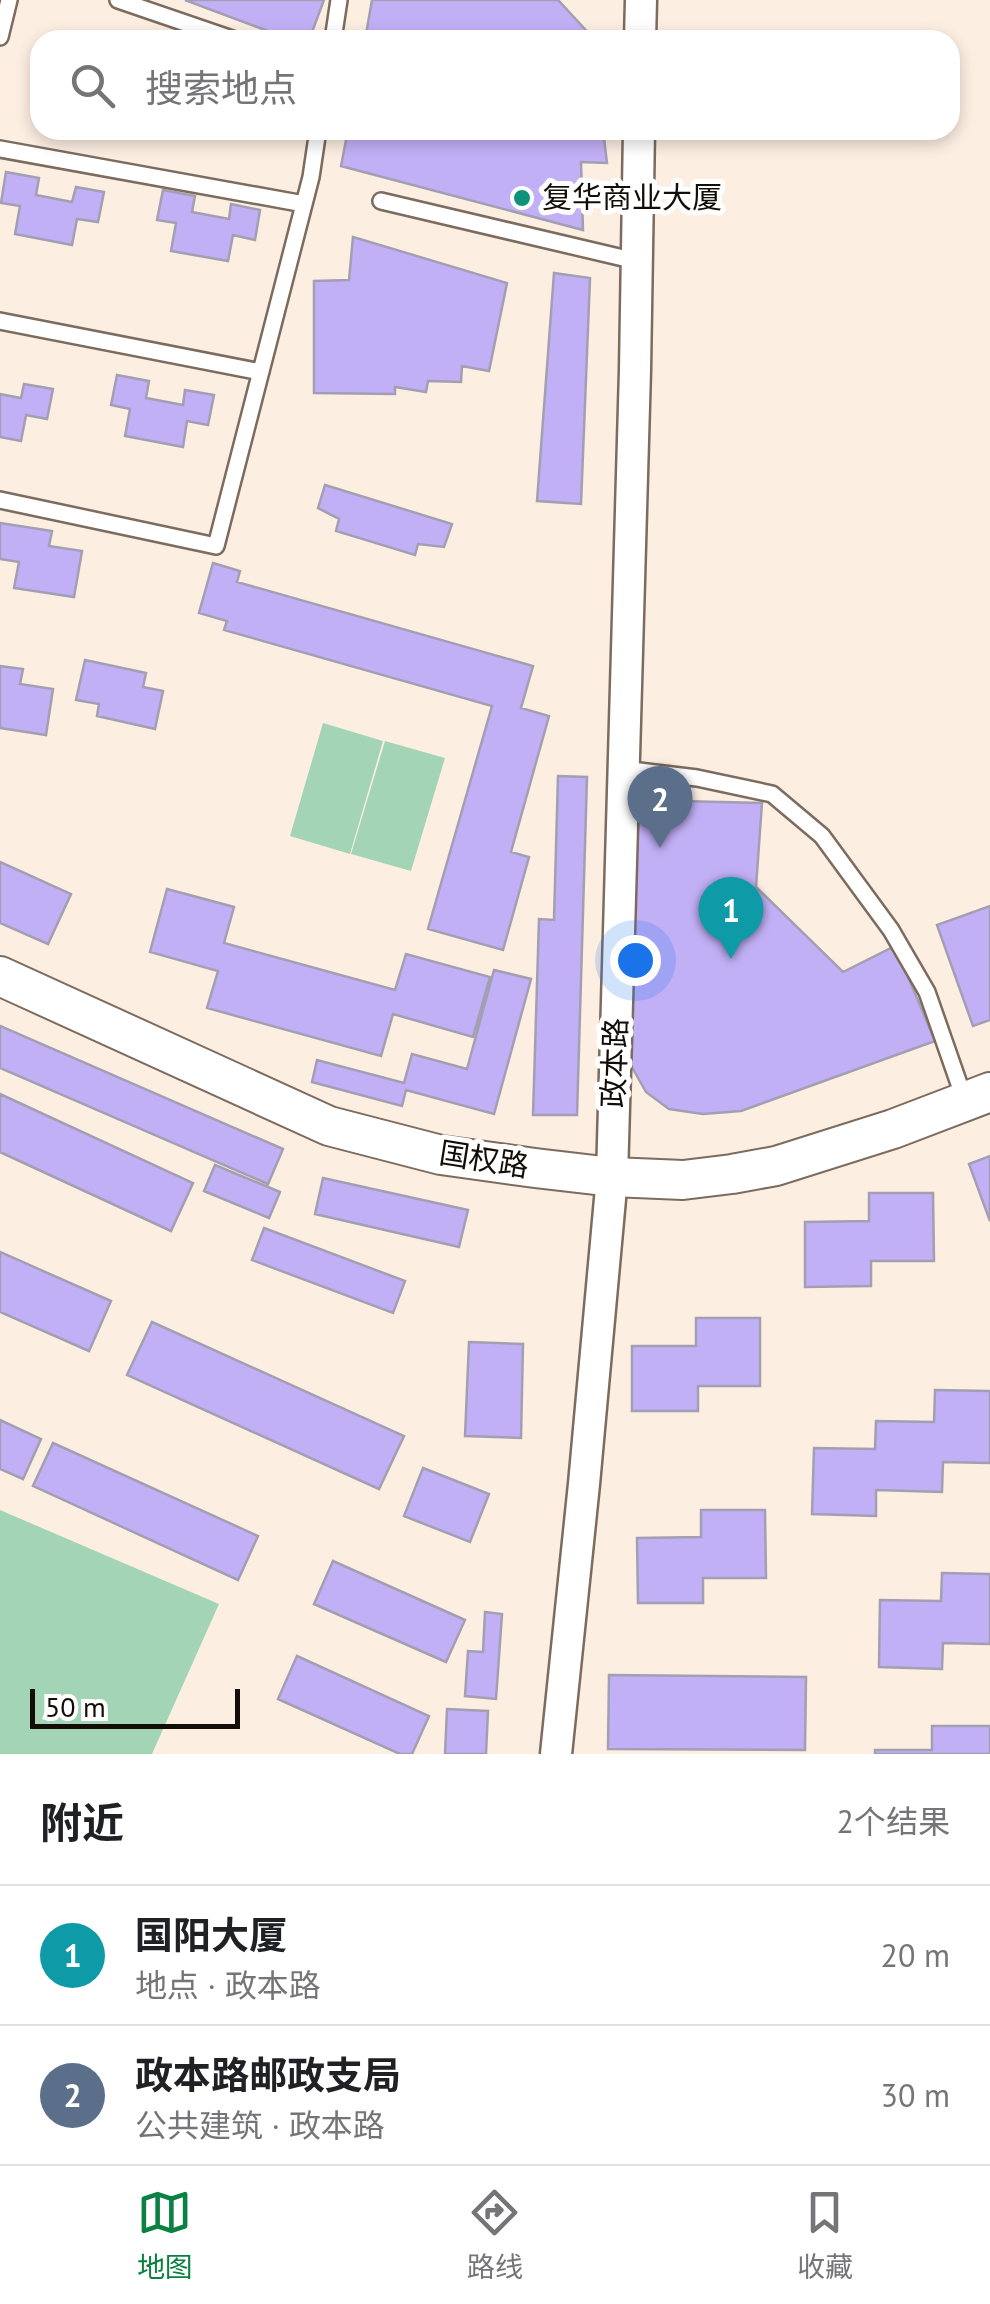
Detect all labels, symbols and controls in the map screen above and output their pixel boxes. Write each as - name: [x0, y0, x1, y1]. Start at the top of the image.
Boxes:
- search box: [30, 30, 960, 140]
- icon: search: [65, 58, 120, 113]
- text: 搜索地点: [145, 63, 297, 112]
- place label: 复华商业大厦: [542, 177, 722, 216]
- marker: 复华商业大厦: [511, 187, 533, 209]
- pin: 2: [628, 766, 692, 848]
- pin: 1: [698, 876, 764, 959]
- your location: [610, 935, 661, 986]
- street label: 政本路: [592, 1017, 635, 1109]
- street label: 国权路: [437, 1132, 532, 1185]
- scale bar: [30, 1684, 240, 1728]
- text: 50 m: [45, 1688, 106, 1725]
- text: 附近: [40, 1795, 124, 1850]
- text: 2个结果: [837, 1800, 950, 1842]
- text: 国阳大厦: [135, 1910, 287, 1959]
- text: 1: [63, 1934, 82, 1976]
- text: 20 m: [881, 1934, 950, 1976]
- text: 地点 · 政本路: [135, 1964, 321, 2006]
- text: 政本路邮政支局: [135, 2050, 401, 2099]
- text: 2: [63, 2074, 82, 2116]
- text: 30 m: [881, 2074, 950, 2116]
- text: 公共建筑 · 政本路: [135, 2104, 385, 2146]
- tab: 地图: [137, 2185, 193, 2285]
- tab: 路线: [467, 2185, 523, 2285]
- tab: 收藏: [797, 2185, 853, 2285]

